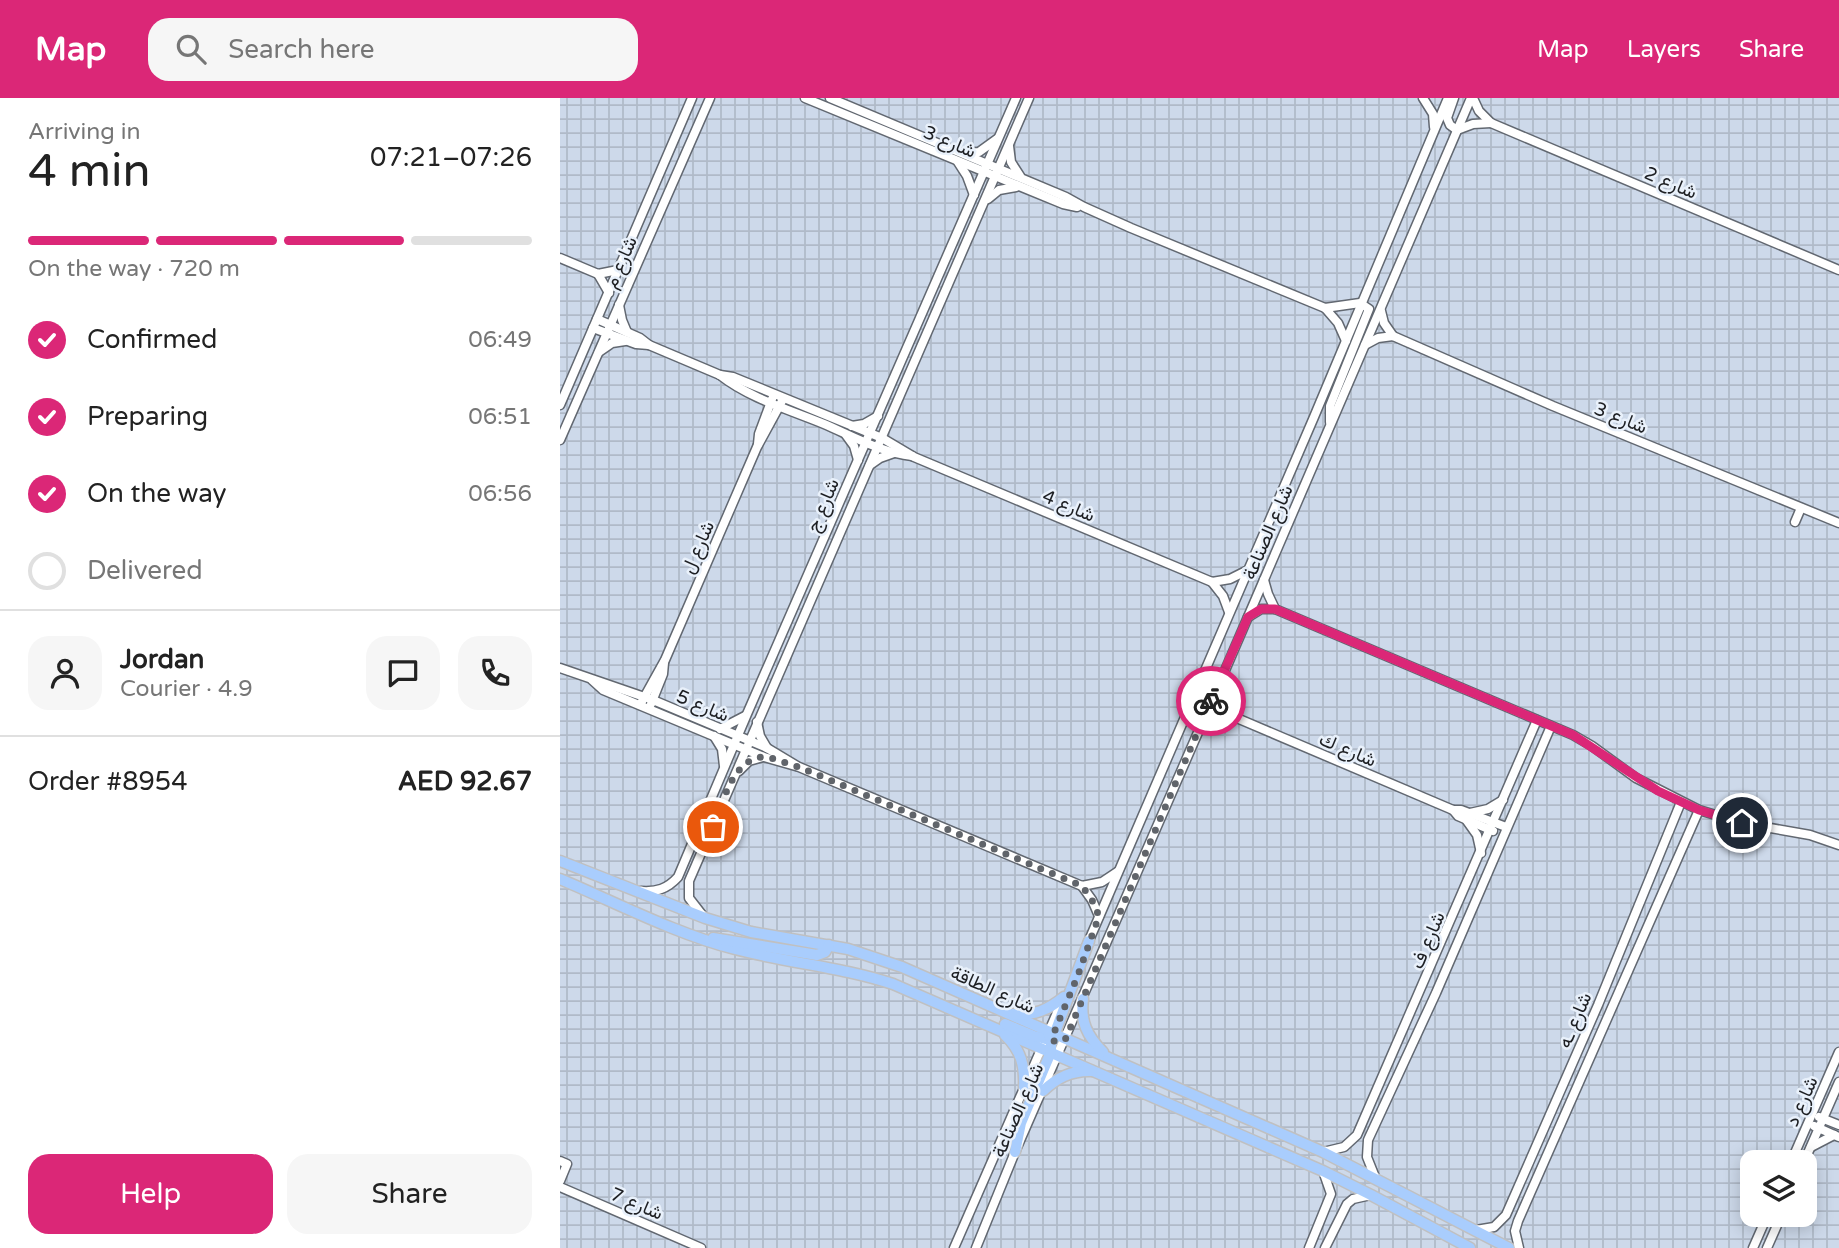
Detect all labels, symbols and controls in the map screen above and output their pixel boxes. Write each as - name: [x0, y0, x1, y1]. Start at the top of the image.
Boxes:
- search box: [148, 18, 638, 81]
- text: Map: [35, 30, 106, 69]
- icon: search: [172, 30, 210, 68]
- text: Search here: [228, 34, 374, 65]
- text: Map: [1537, 35, 1589, 64]
- text: Layers: [1627, 35, 1701, 64]
- text: Share: [1739, 35, 1804, 64]
- text: Arriving in: [28, 118, 141, 146]
- street label: شارع 3: [920, 121, 979, 164]
- text: 07:21–07:26: [370, 142, 532, 173]
- text: 4 min: [28, 144, 151, 199]
- street label: شارع 2: [1641, 162, 1700, 205]
- street label: شارع م: [600, 233, 643, 292]
- text: On the way · 720 m: [28, 255, 240, 283]
- icon: check: [28, 321, 66, 359]
- text: Confirmed: [87, 324, 217, 355]
- text: 06:49: [468, 326, 532, 354]
- street label: شارع 3: [1591, 397, 1650, 439]
- icon: check: [28, 398, 66, 436]
- text: Preparing: [87, 401, 208, 432]
- text: 06:51: [468, 403, 532, 431]
- icon: check: [28, 475, 66, 513]
- street label: شارع ج: [802, 475, 845, 536]
- text: On the way: [87, 478, 227, 509]
- text: 06:56: [468, 480, 532, 508]
- street label: شارع الصناعة: [1238, 482, 1299, 583]
- street label: شارع 4: [1039, 485, 1098, 528]
- street label: شارع ل: [677, 518, 720, 578]
- text: Delivered: [87, 555, 203, 586]
- button: person: [28, 636, 102, 710]
- button: chat: [366, 636, 440, 710]
- button: phone: [458, 636, 532, 710]
- text: Jordan: [120, 644, 204, 675]
- courier: [1176, 666, 1246, 736]
- text: Courier · 4.9: [120, 675, 253, 703]
- icon: bike: [1192, 682, 1230, 720]
- street label: شارع 5: [673, 685, 732, 728]
- street label: شارع ك: [1315, 728, 1379, 773]
- text: Order #8954: [28, 766, 188, 797]
- text: AED 92.67: [398, 766, 532, 797]
- pin: [1712, 793, 1772, 853]
- pin: [683, 797, 743, 857]
- icon: home: [1723, 804, 1761, 842]
- icon: bag: [694, 808, 732, 846]
- street label: شارع ف: [1406, 909, 1451, 973]
- street label: شارع الطاقة: [947, 962, 1038, 1019]
- street label: شارع ـه: [1553, 989, 1597, 1052]
- street label: شارع الصناعة: [987, 1060, 1049, 1161]
- street label: شارع د: [1781, 1073, 1824, 1130]
- map controls: [1740, 1150, 1817, 1227]
- button: layers: [1740, 1150, 1817, 1227]
- button: Help: [28, 1154, 273, 1234]
- button: Share: [287, 1154, 532, 1234]
- street label: شارع 7: [607, 1183, 666, 1226]

